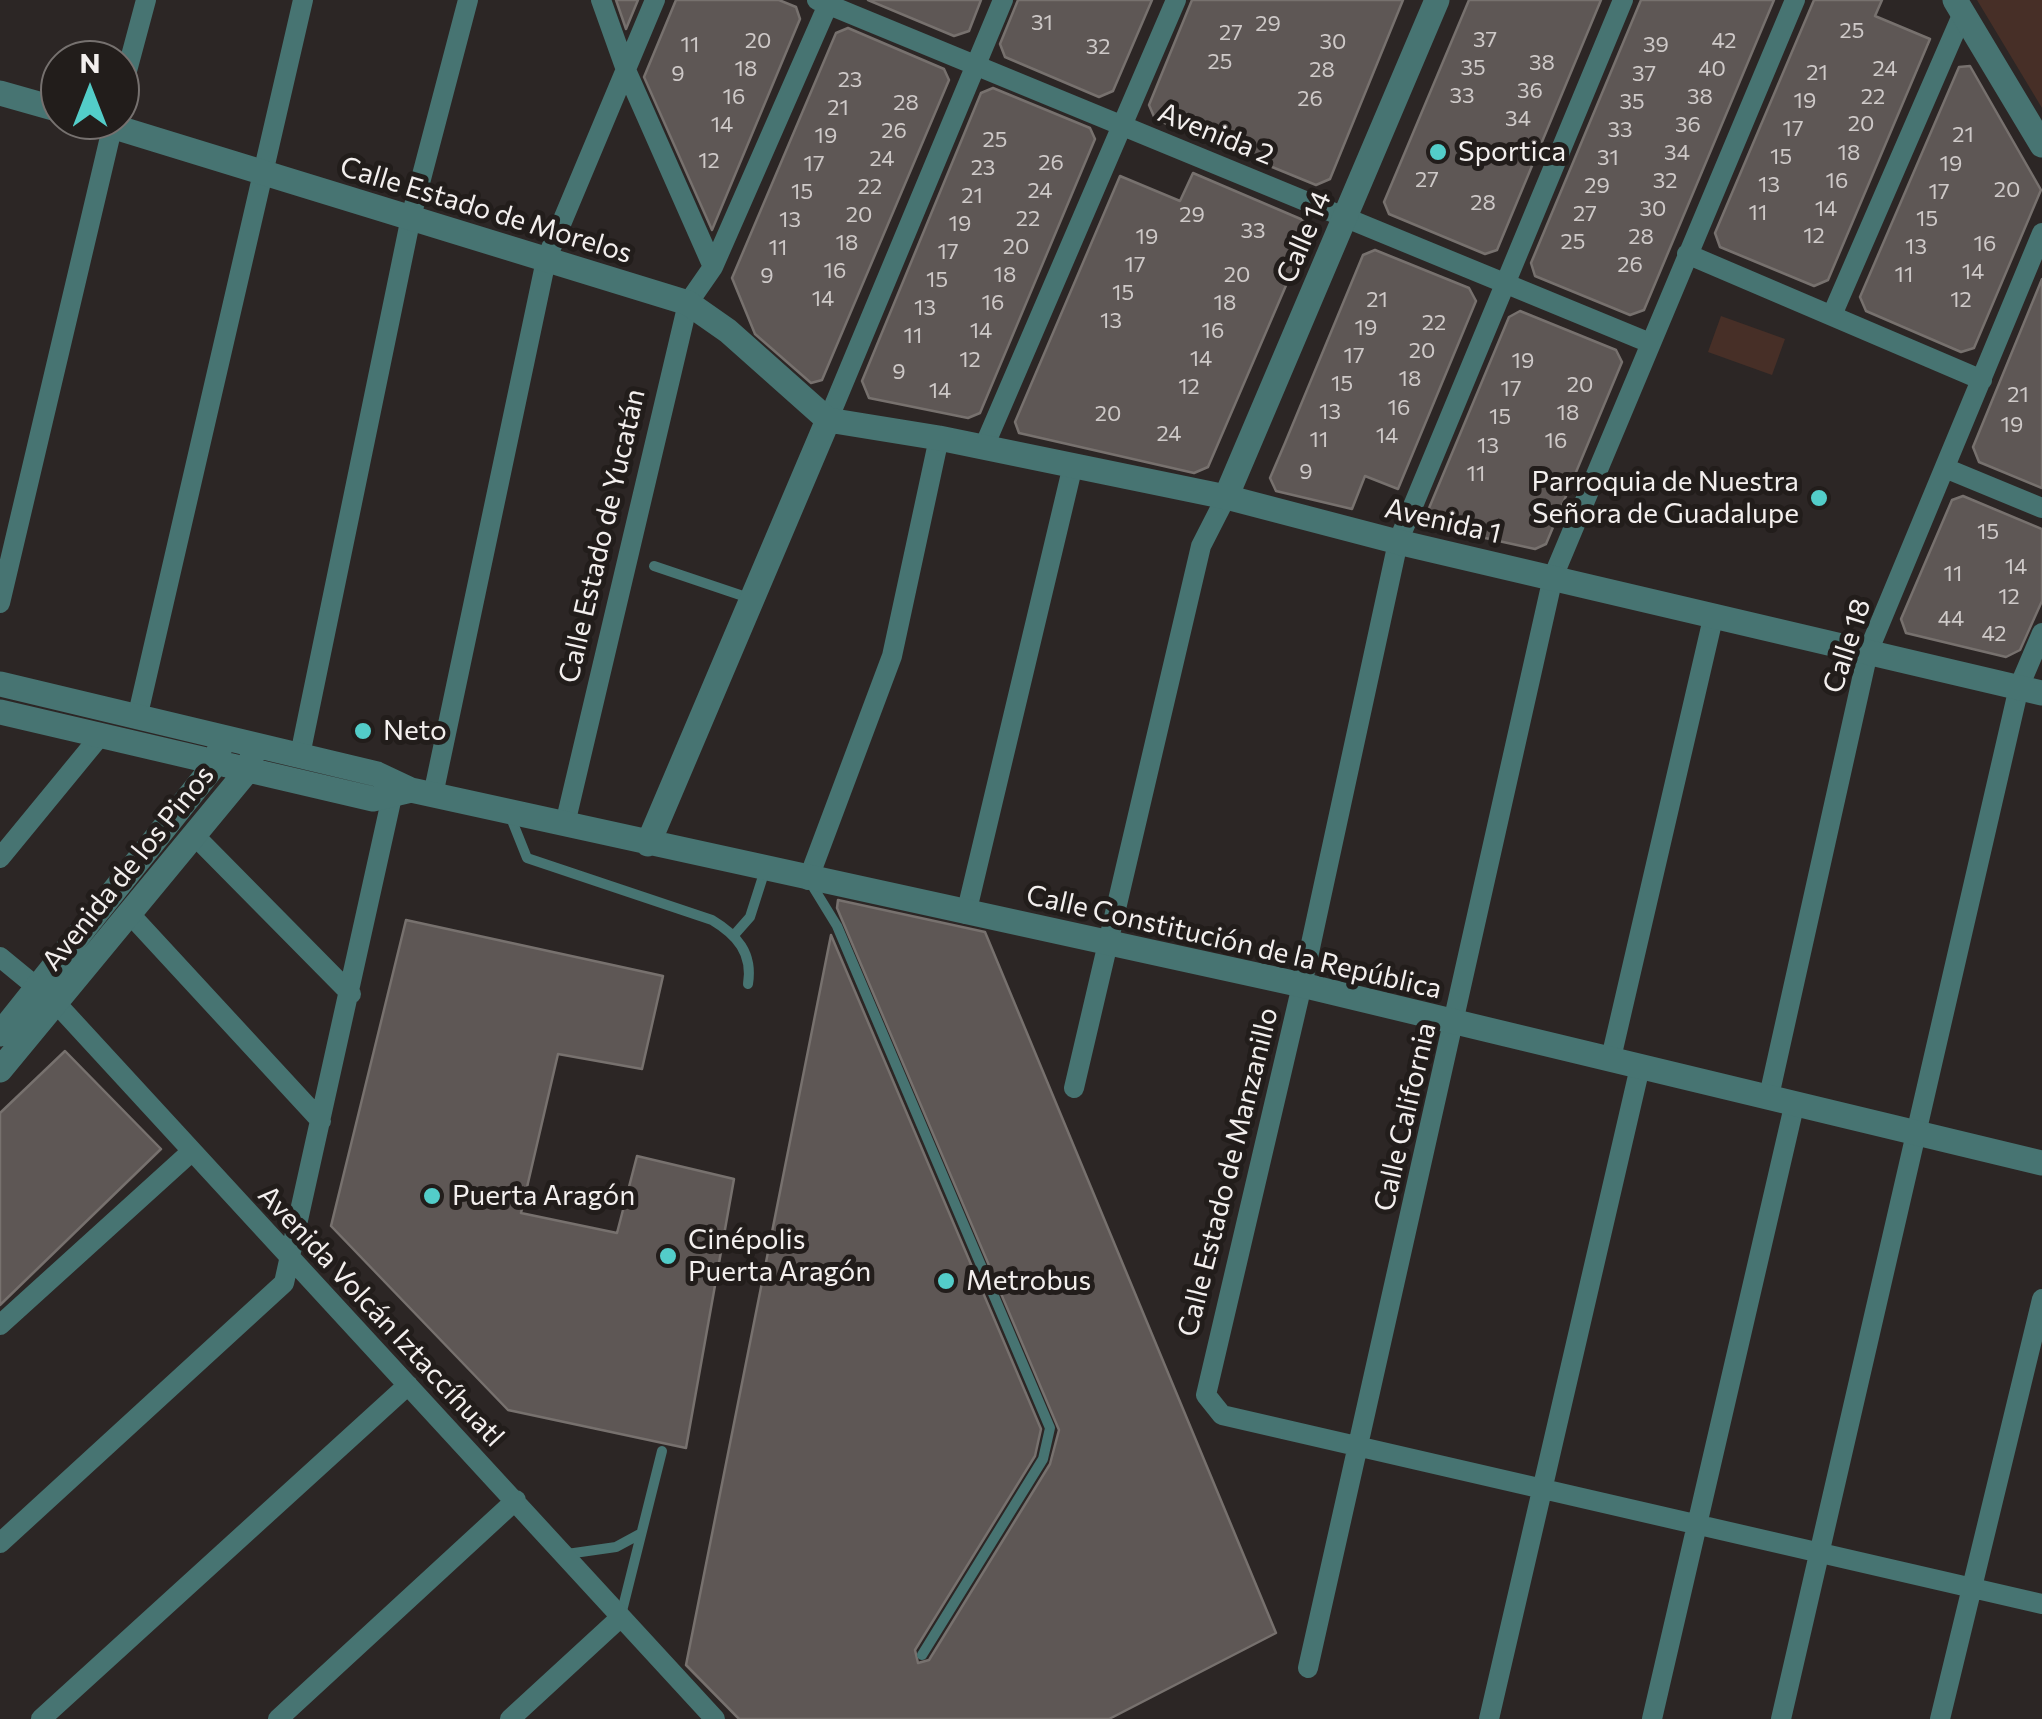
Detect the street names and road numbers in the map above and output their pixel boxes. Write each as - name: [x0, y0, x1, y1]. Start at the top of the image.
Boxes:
- street label: Avenida 2: [1153, 96, 1279, 172]
- street label: Calle Estado de Morelos: [336, 150, 636, 270]
- street label: Calle 14: [1270, 186, 1338, 288]
- street label: Calle Estado de Yucatán: [552, 386, 652, 686]
- street label: Avenida 1: [1382, 491, 1504, 551]
- street label: Calle 18: [1816, 595, 1878, 697]
- street label: Avenida de los Pinos: [35, 759, 221, 977]
- street label: Calle Constitución de la República: [1023, 878, 1445, 1006]
- street label: Calle Estado de Manzanillo: [1171, 1004, 1285, 1340]
- street label: Calle California: [1367, 1019, 1443, 1215]
- street label: Avenida Volcán Iztaccíhuatl: [251, 1178, 511, 1454]

